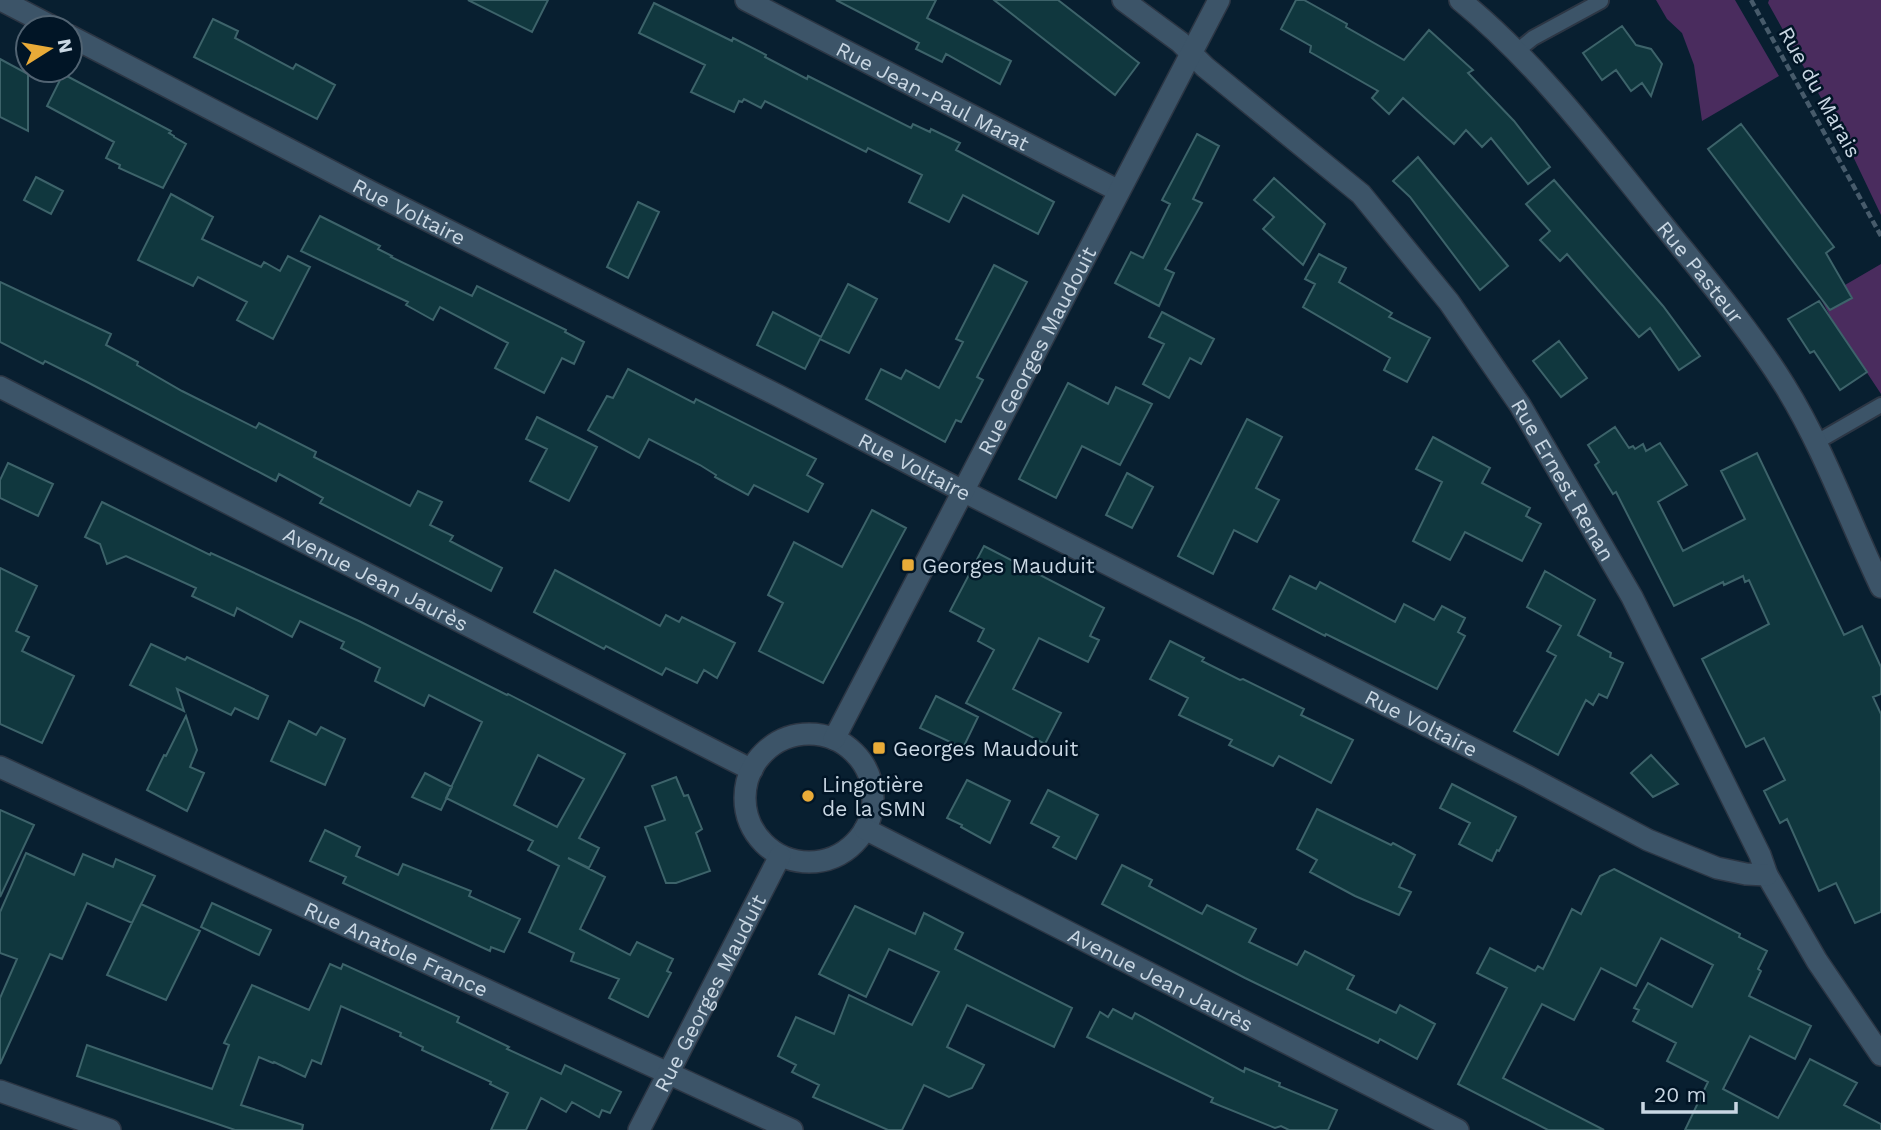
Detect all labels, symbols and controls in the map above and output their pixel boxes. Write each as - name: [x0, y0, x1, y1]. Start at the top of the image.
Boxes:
- north arrow: [14, 14, 84, 84]
- street label: Rue du Marais: [1774, 22, 1866, 162]
- street label: Rue Jean-Paul Marat: [832, 36, 1034, 156]
- text: N: [53, 37, 78, 55]
- street label: Rue Voltaire: [349, 172, 470, 250]
- street label: Rue Pasteur: [1652, 216, 1750, 328]
- street label: Rue Georges Maudouit: [972, 242, 1101, 459]
- street label: Rue Ernest Renan: [1506, 394, 1621, 565]
- street label: Rue Voltaire: [854, 427, 975, 506]
- street label: Avenue Jean Jaurès: [279, 521, 473, 636]
- place label: Georges Mauduit: [922, 553, 1095, 578]
- marker: Georges Mauduit: [900, 557, 916, 573]
- street label: Rue Voltaire: [1361, 684, 1482, 762]
- place label: Georges Maudouit: [893, 736, 1078, 761]
- marker: Georges Maudouit: [871, 740, 887, 756]
- place label: Lingotière de la SMN: [822, 772, 926, 821]
- marker: Lingotière de la SMN: [800, 788, 816, 804]
- street label: Rue Georges Mauduit: [648, 890, 771, 1096]
- street label: Rue Anatole France: [300, 896, 492, 1002]
- street label: Avenue Jean Jaurès: [1064, 922, 1258, 1037]
- scale bar: [1643, 1070, 1736, 1114]
- text: 20 m: [1654, 1082, 1706, 1107]

